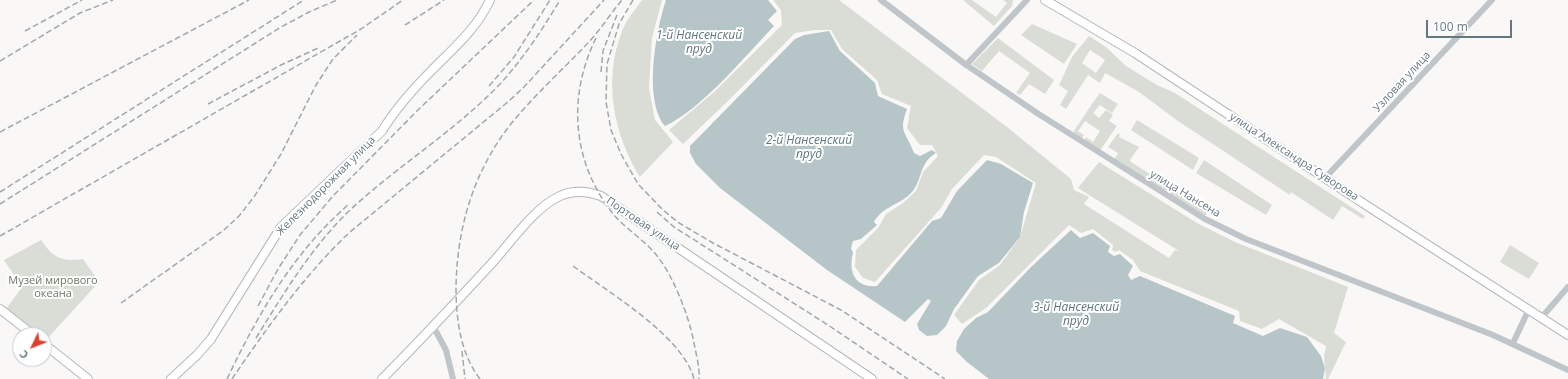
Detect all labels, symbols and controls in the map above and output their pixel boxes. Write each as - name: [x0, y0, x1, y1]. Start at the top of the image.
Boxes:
- scale bar: [1428, 12, 1514, 38]
- text: 100 m: [1433, 18, 1468, 35]
- water label: 1-й Нансенский пруд: [656, 29, 742, 57]
- street label: Узловая улица: [1371, 49, 1433, 115]
- street label: улица Александра Суворова: [1227, 110, 1361, 204]
- street label: Железнодорожная улица: [274, 134, 378, 238]
- water label: 2-й Нансенский пруд: [766, 134, 852, 162]
- street label: улица Нансена: [1147, 168, 1223, 220]
- street label: Портовая улица: [604, 194, 682, 254]
- park label: Музей мирового океана: [8, 274, 98, 300]
- water label: 3-й Нансенский пруд: [1033, 301, 1119, 329]
- north arrow: [12, 327, 52, 367]
- text: С: [16, 347, 31, 363]

